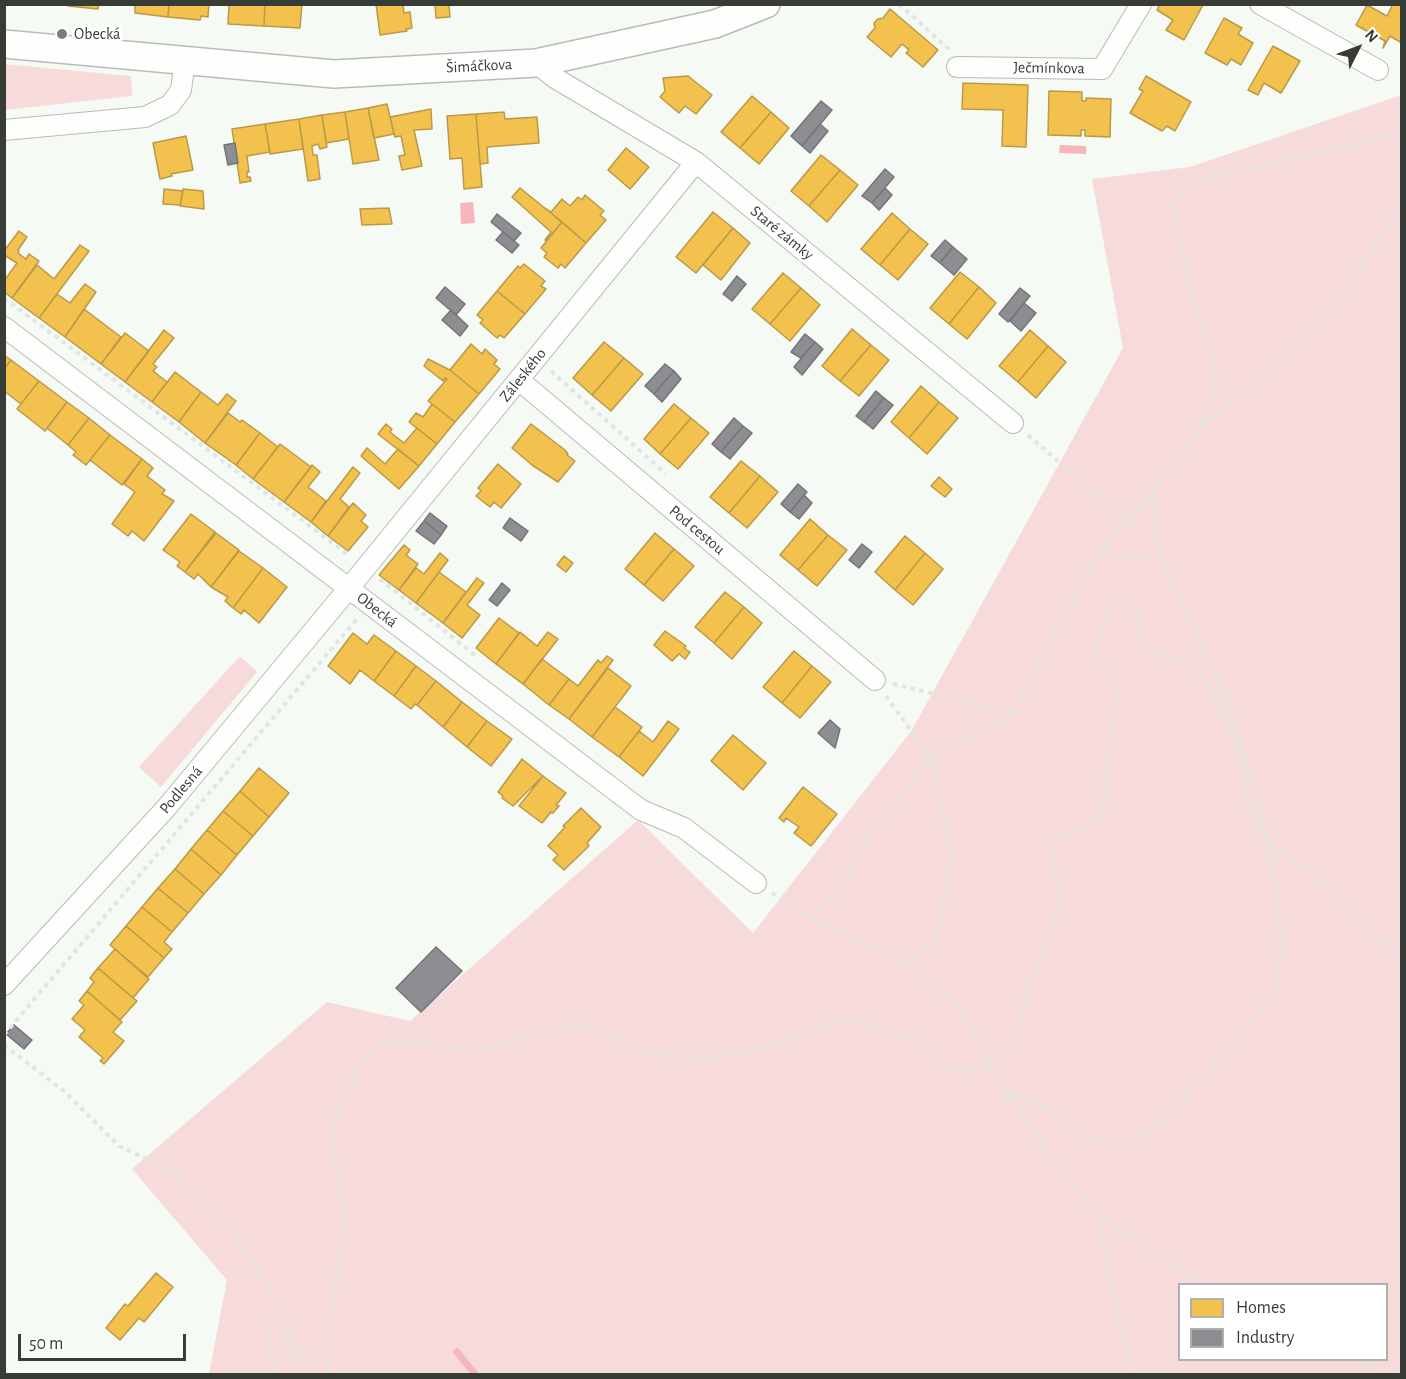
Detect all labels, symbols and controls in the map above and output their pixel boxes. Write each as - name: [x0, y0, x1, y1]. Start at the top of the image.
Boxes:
- north arrow: [1328, 18, 1388, 78]
- place label: Obecká: [74, 24, 120, 44]
- text: N: [1362, 26, 1381, 45]
- marker: Obecká: [55, 27, 69, 41]
- street label: Šimáčkova: [445, 55, 513, 77]
- street label: Ječmínkova: [1013, 58, 1085, 78]
- street label: Staré zámky: [747, 202, 817, 264]
- street label: Záleského: [496, 344, 550, 406]
- street label: Pod cestou: [665, 501, 729, 559]
- street label: Obecká: [353, 588, 401, 632]
- street label: Podlesná: [155, 762, 207, 818]
- legend: [1178, 1283, 1388, 1361]
- text: Homes: [1236, 1299, 1286, 1317]
- scale bar: [21, 1322, 189, 1360]
- text: Industry: [1236, 1329, 1295, 1347]
- text: 50 m: [29, 1335, 63, 1353]

